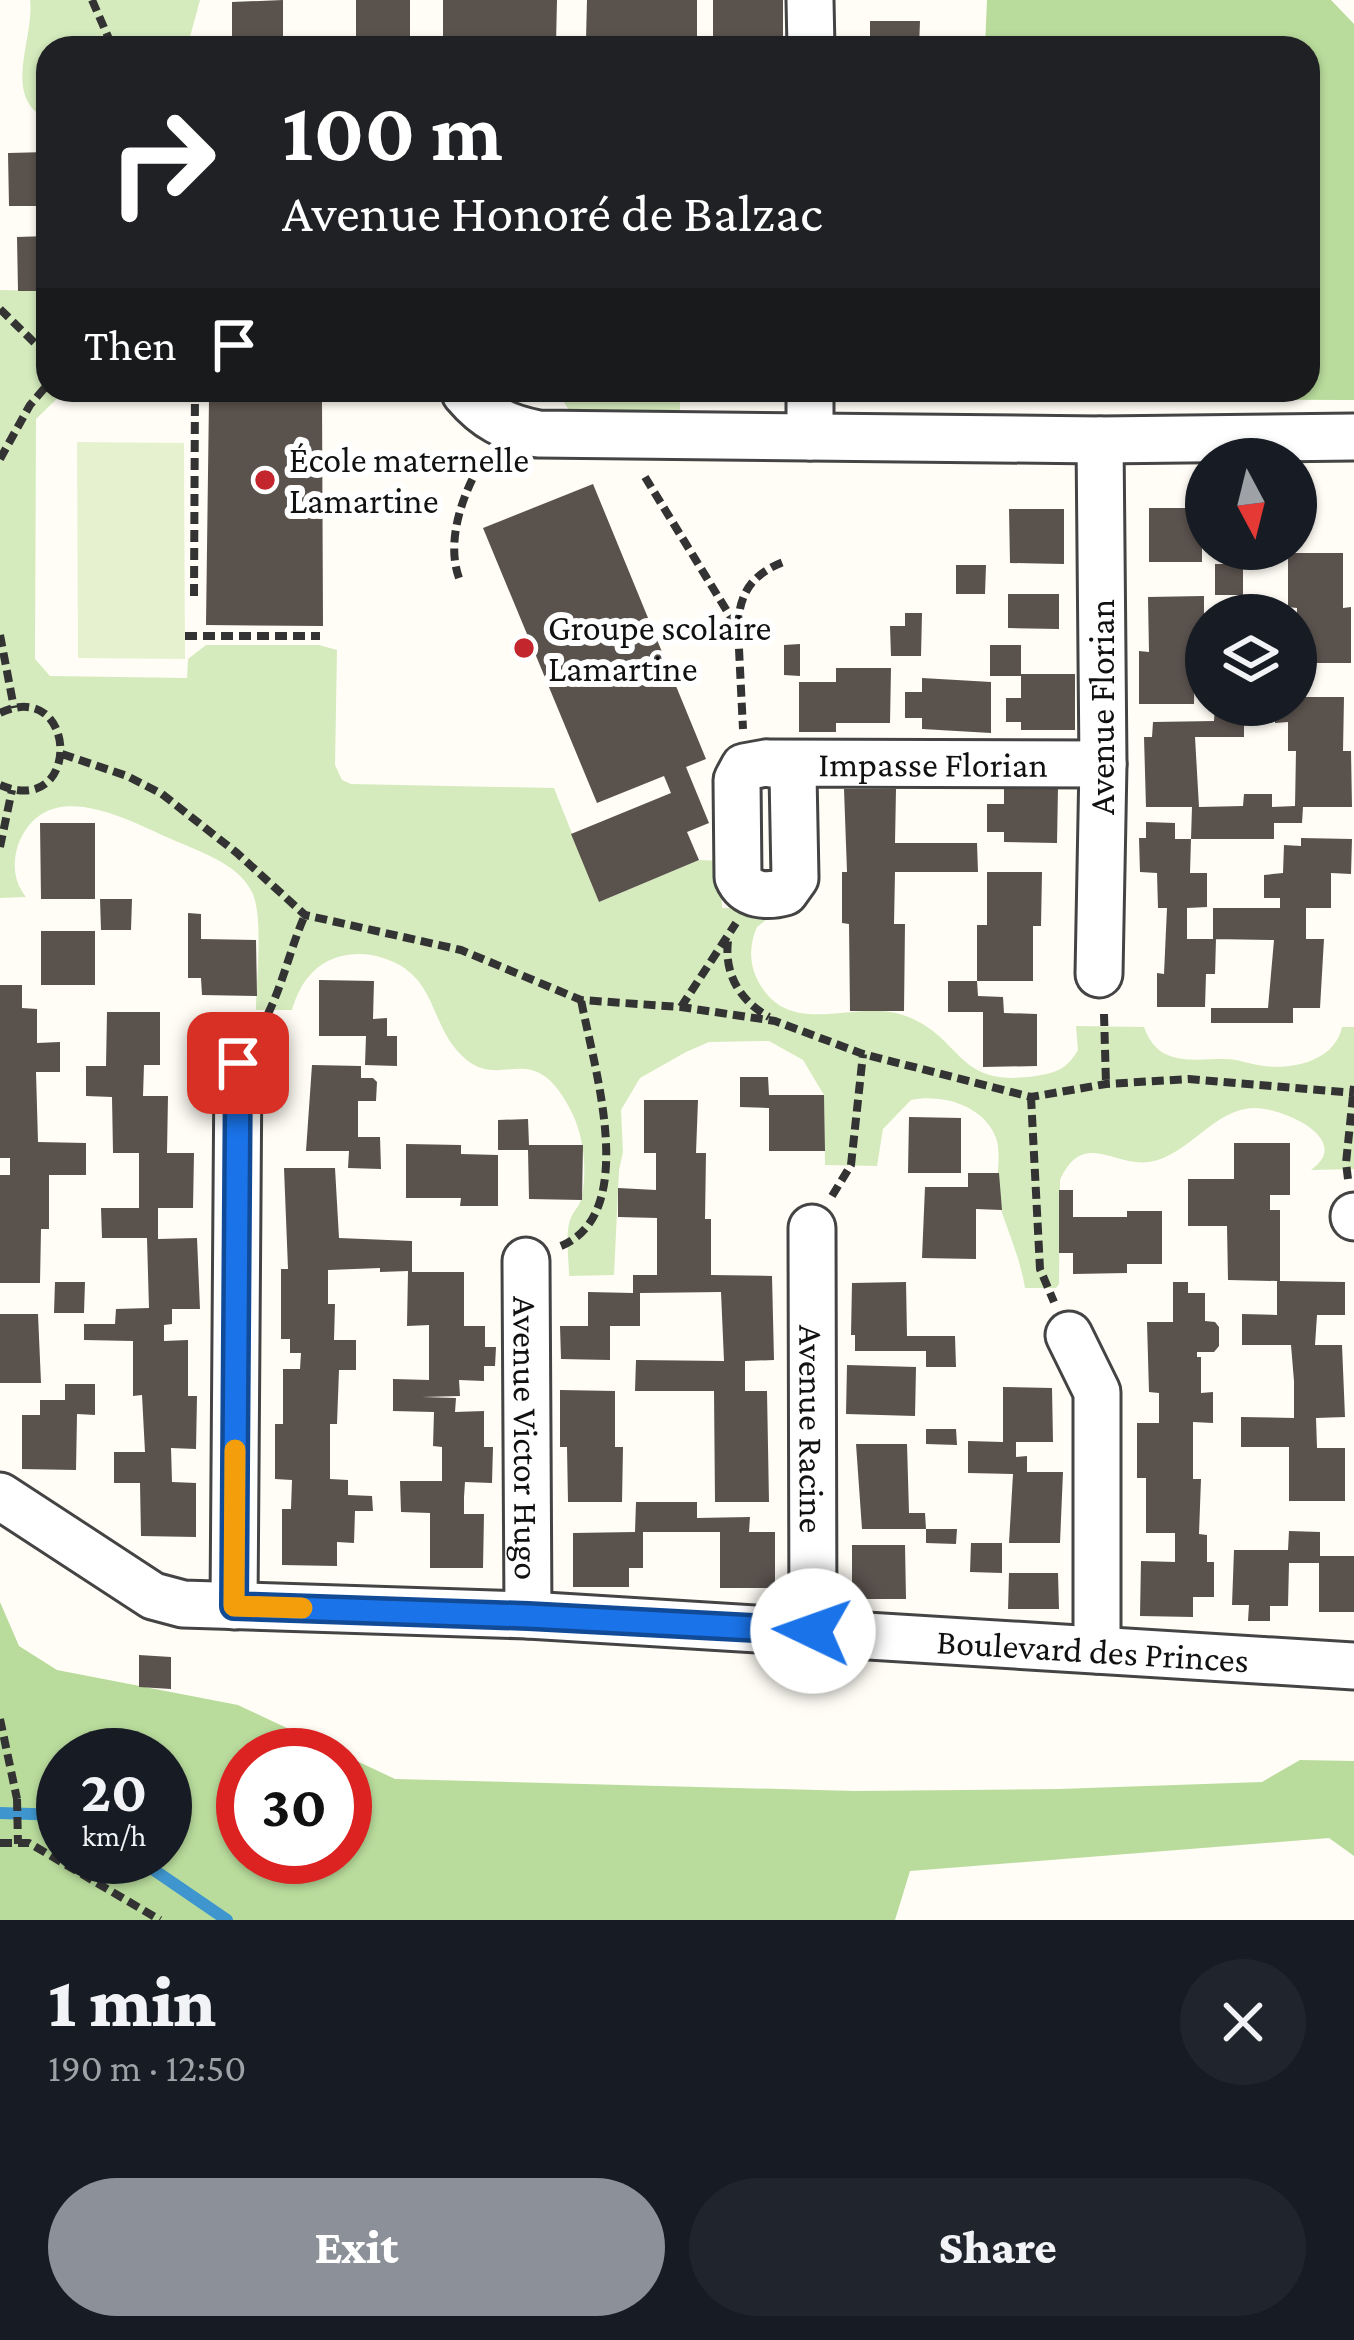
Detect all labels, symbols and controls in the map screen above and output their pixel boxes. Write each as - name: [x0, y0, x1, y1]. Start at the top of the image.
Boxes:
- icon: right: [84, 84, 240, 240]
- text: 100 m: [282, 85, 503, 178]
- text: Avenue Honoré de Balzac: [282, 183, 822, 243]
- icon: arrive: [201, 312, 267, 378]
- text: Then: [84, 320, 177, 370]
- north arrow: [1185, 438, 1317, 570]
- map controls: [1185, 438, 1317, 726]
- place label: École maternelle Lamartine: [289, 440, 529, 521]
- marker: École maternelle Lamartine: [252, 467, 278, 493]
- button: layers: [1185, 594, 1317, 726]
- street label: Avenue Florian: [1082, 599, 1122, 815]
- place label: Groupe scolaire Lamartine: [548, 608, 771, 689]
- marker: Groupe scolaire Lamartine: [511, 635, 537, 661]
- street label: Impasse Florian: [818, 744, 1048, 785]
- pin: [187, 1012, 289, 1114]
- icon: arrive: [205, 1030, 271, 1096]
- street label: Avenue Victor Hugo: [505, 1296, 547, 1580]
- street label: Avenue Racine: [791, 1325, 832, 1533]
- position arrow: [750, 1568, 876, 1694]
- street label: Boulevard des Princes: [936, 1621, 1250, 1680]
- speed limit sign: 30: [216, 1728, 372, 1884]
- text: 20: [80, 1757, 148, 1824]
- text: km/h: [82, 1819, 146, 1852]
- button: close: [1180, 1959, 1306, 2085]
- text: 1 min: [48, 1961, 216, 2041]
- text: 190 m · 12:50: [48, 2046, 246, 2089]
- button: Exit: [48, 2178, 665, 2316]
- button: Share: [689, 2178, 1306, 2316]

